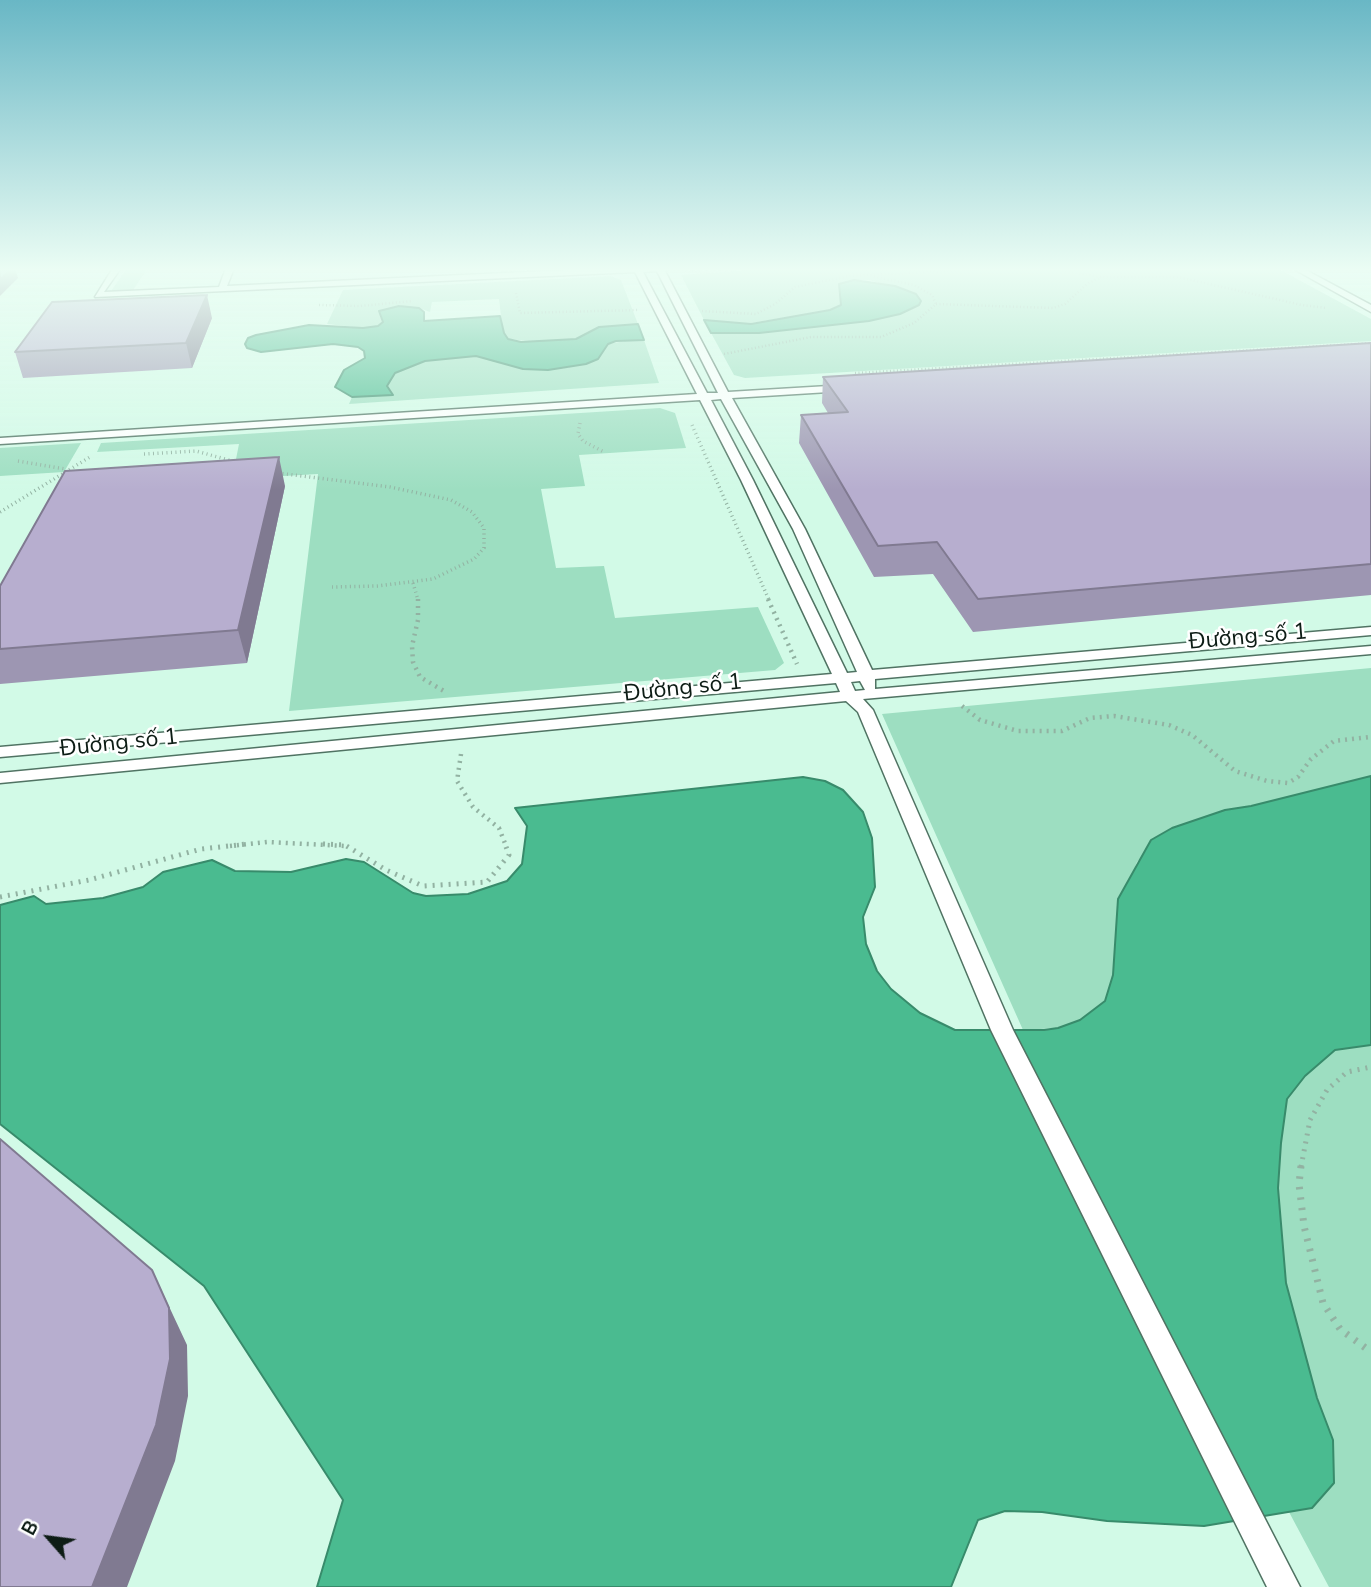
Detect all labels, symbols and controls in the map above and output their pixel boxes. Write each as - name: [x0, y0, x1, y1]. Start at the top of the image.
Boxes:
- street label: Đường số 1: [1188, 619, 1308, 657]
- street label: Đường số 1: [622, 669, 744, 709]
- street label: Đường số 1: [58, 724, 180, 764]
- north arrow: [14, 1503, 84, 1573]
- text: B: [16, 1516, 45, 1540]

